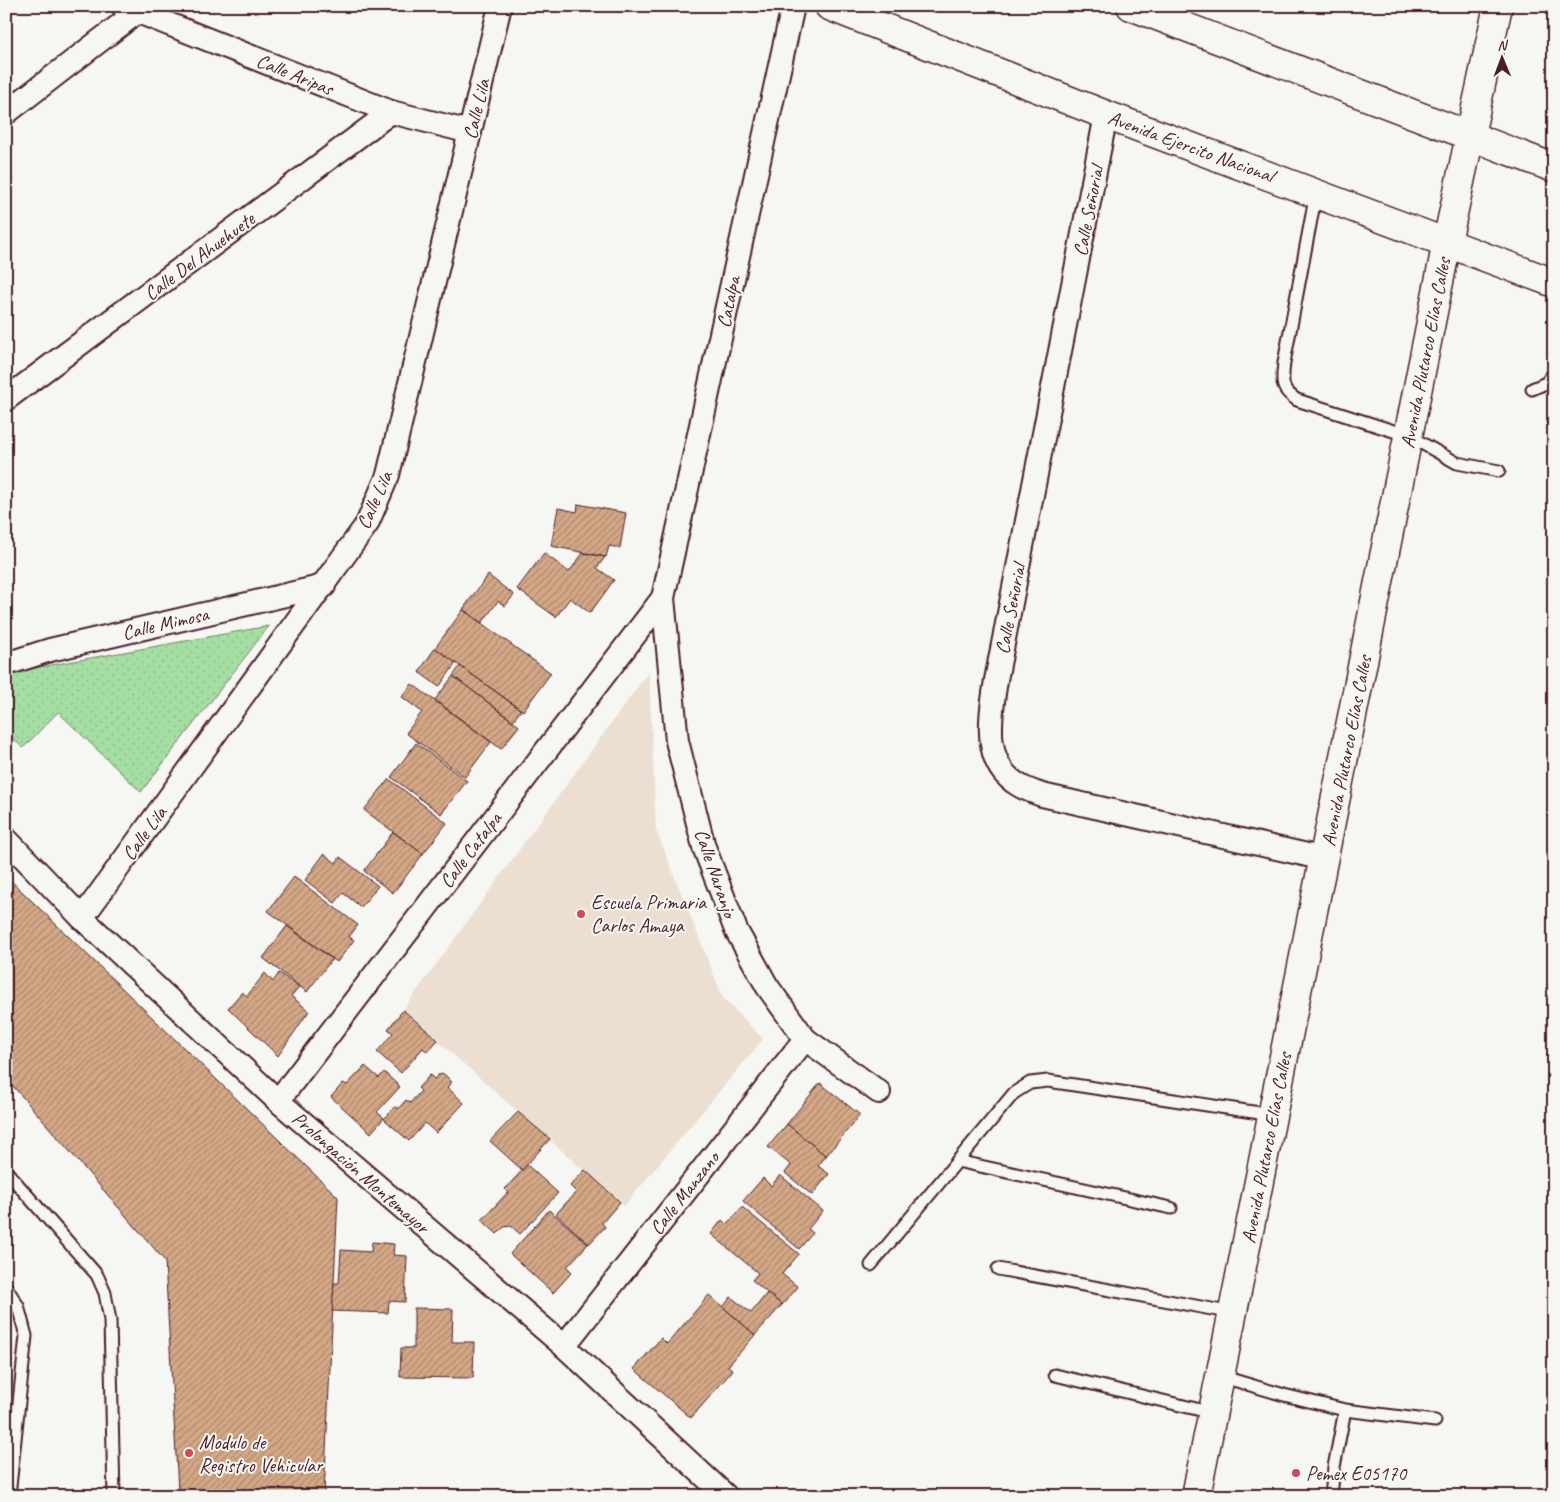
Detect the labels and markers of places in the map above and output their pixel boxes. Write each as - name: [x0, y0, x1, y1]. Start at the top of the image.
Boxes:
- place label: Escuela Primaria Carlos Amaya: [591, 890, 707, 938]
- marker: Escuela Primaria Carlos Amaya: [575, 908, 587, 920]
- place label: Modulo de Registro Vehicular: [199, 1430, 324, 1478]
- marker: Modulo de Registro Vehicular: [183, 1447, 195, 1459]
- place label: Pemex E05170: [1306, 1461, 1408, 1486]
- marker: Pemex E05170: [1290, 1467, 1302, 1479]

